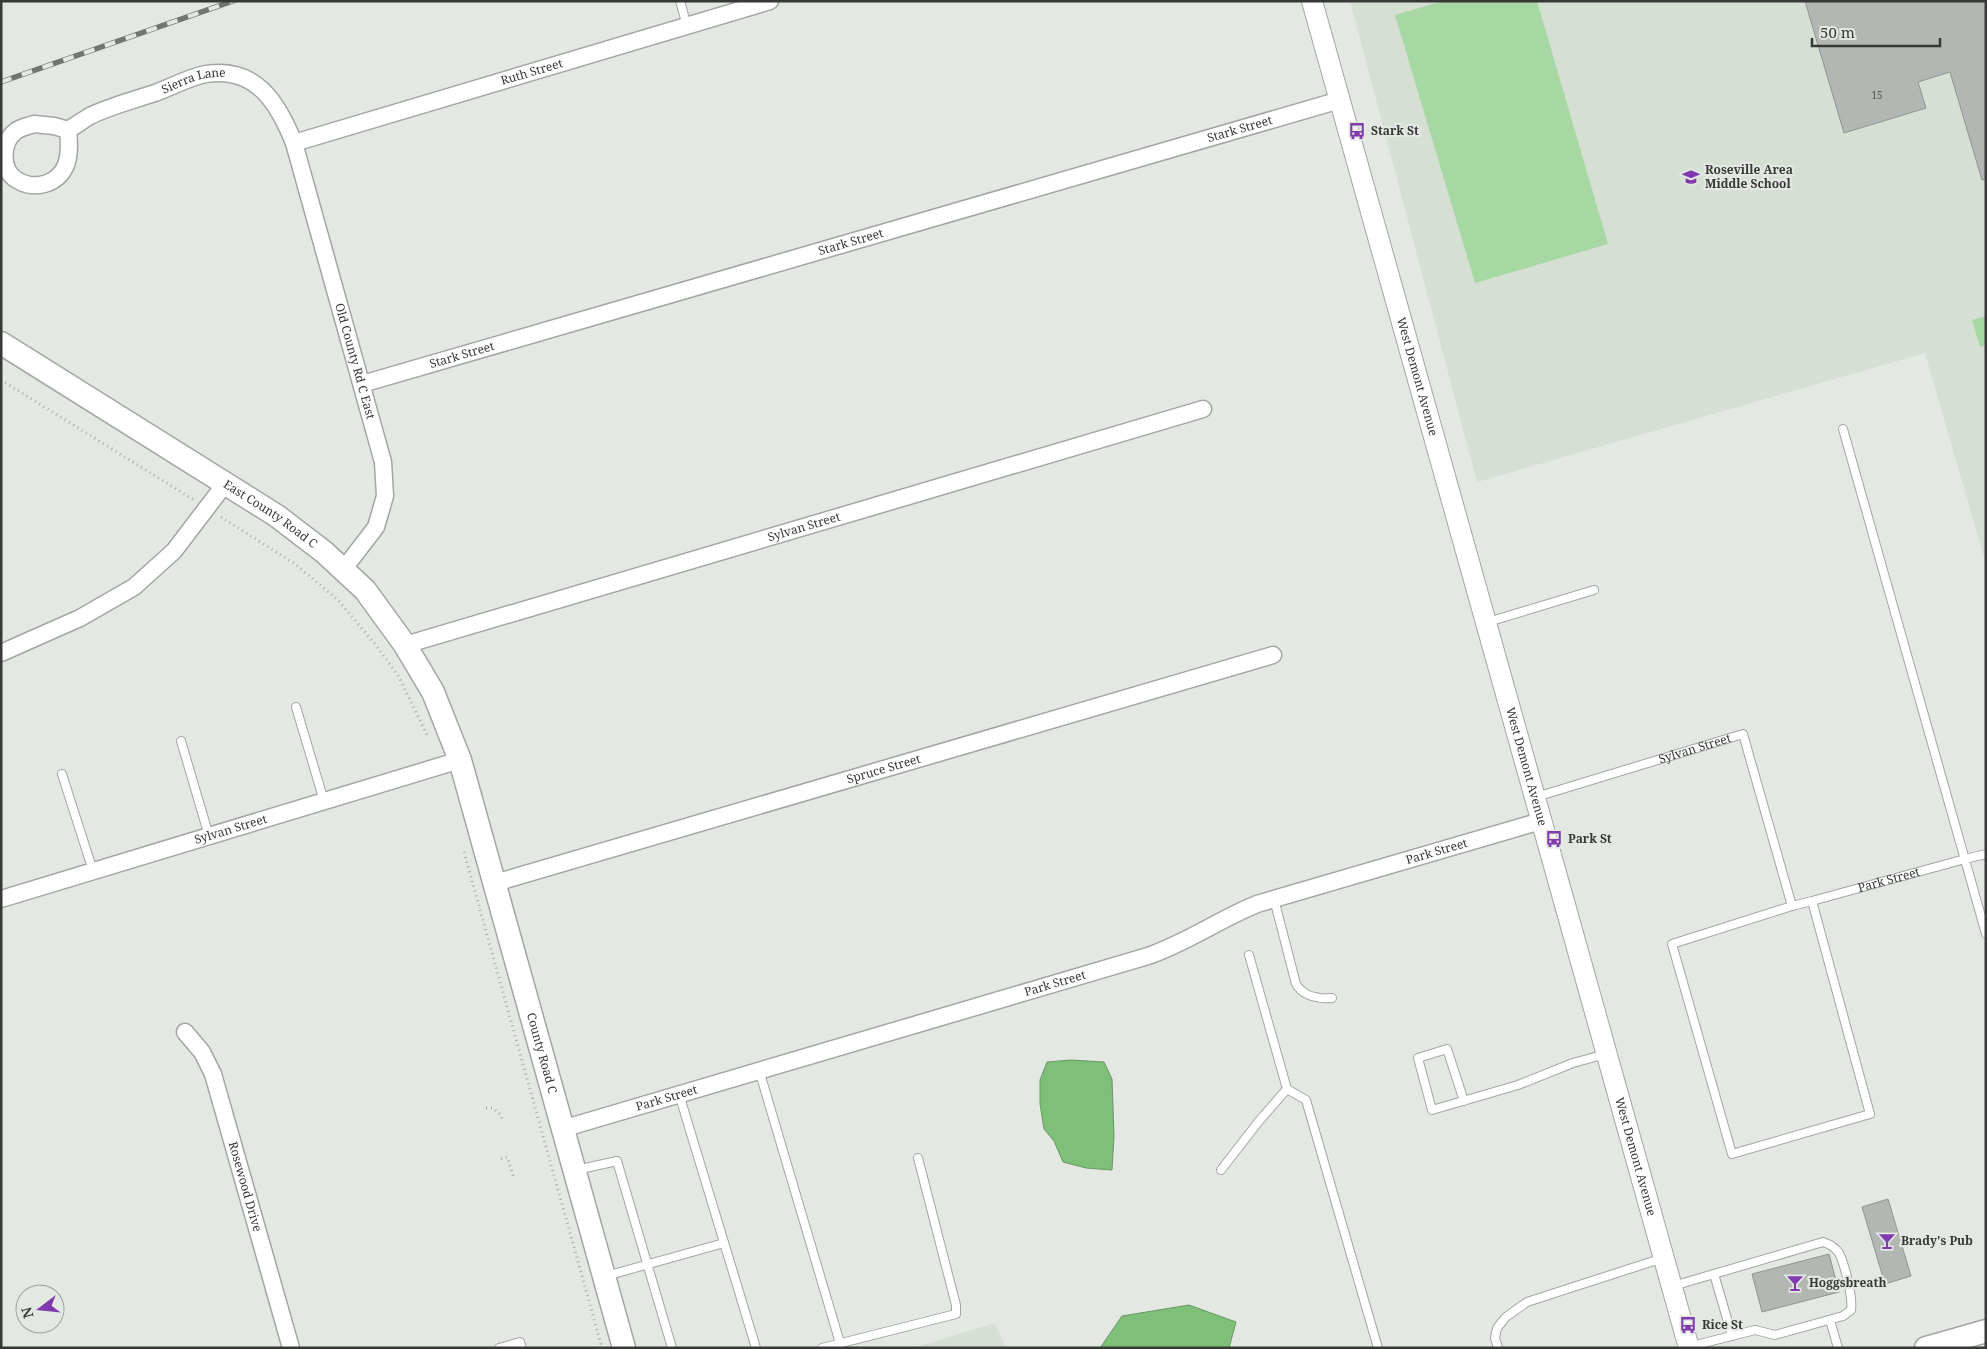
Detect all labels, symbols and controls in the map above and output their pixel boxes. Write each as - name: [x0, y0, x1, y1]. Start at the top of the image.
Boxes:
- scale bar: [1812, 15, 1940, 47]
- text: 50 m: [1820, 22, 1855, 42]
- street label: Ruth Street: [498, 54, 565, 89]
- street label: Sierra Lane: [159, 64, 226, 98]
- house number: 15: [1871, 88, 1883, 102]
- street label: Stark Street: [1205, 111, 1274, 146]
- bus stop icon: Stark St: [1347, 121, 1367, 141]
- place label: Stark St: [1371, 122, 1419, 139]
- place label: Roseville Area Middle School: [1705, 161, 1793, 192]
- school or university icon: Roseville Area Middle School: [1681, 167, 1701, 187]
- street label: Stark Street: [816, 224, 885, 259]
- street label: Old County Rd C East: [331, 301, 380, 421]
- street label: West Demont Avenue: [1393, 315, 1442, 438]
- street label: Stark Street: [427, 337, 496, 372]
- street label: East County Road C: [220, 476, 321, 552]
- street label: Sylvan Street: [765, 508, 842, 545]
- street label: West Demont Avenue: [1502, 705, 1551, 828]
- street label: Sylvan Street: [1656, 729, 1733, 767]
- street label: Spruce Street: [845, 750, 922, 787]
- street label: Sylvan Street: [192, 810, 269, 848]
- bus stop icon: Park St: [1544, 829, 1564, 849]
- place label: Park St: [1568, 830, 1612, 847]
- street label: Park Street: [1404, 834, 1469, 868]
- street label: Park Street: [1856, 863, 1921, 896]
- street label: Park Street: [1022, 966, 1088, 1000]
- street label: County Road C: [523, 1011, 562, 1095]
- street label: Park Street: [634, 1081, 699, 1115]
- street label: West Demont Avenue: [1611, 1095, 1661, 1218]
- street label: Rosewood Drive: [225, 1139, 266, 1234]
- bar icon: Brady's Pub: [1877, 1231, 1897, 1251]
- place label: Brady's Pub: [1901, 1232, 1973, 1249]
- bar icon: Hoggsbreath: [1785, 1273, 1805, 1293]
- place label: Hoggsbreath: [1809, 1274, 1886, 1291]
- north arrow: [15, 1284, 65, 1334]
- text: N: [16, 1305, 38, 1321]
- bus stop icon: Rice St: [1678, 1315, 1698, 1335]
- place label: Rice St: [1702, 1316, 1743, 1333]

